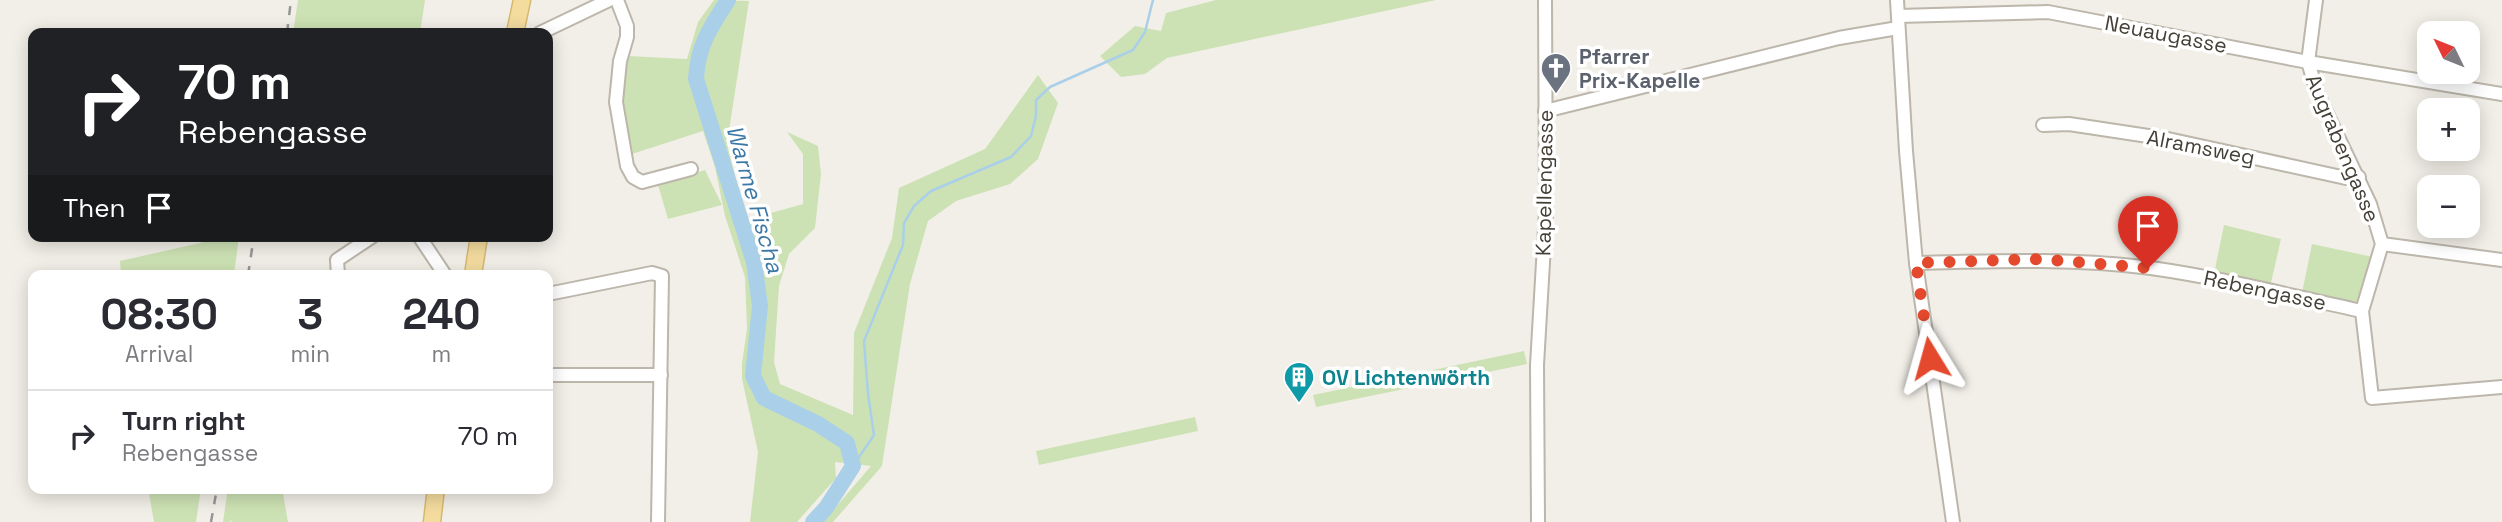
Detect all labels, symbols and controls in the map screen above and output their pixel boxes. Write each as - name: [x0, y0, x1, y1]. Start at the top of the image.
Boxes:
- street label: Neuaugasse: [2103, 9, 2229, 59]
- north arrow: [2417, 21, 2480, 84]
- map controls: [2417, 21, 2480, 238]
- place label: Pfarrer Prix-Kapelle: [1579, 43, 1700, 94]
- text: 70 m: [178, 51, 291, 113]
- church icon: Pfarrer Prix-Kapelle: [1539, 51, 1573, 95]
- icon: right: [63, 56, 154, 147]
- street label: Augrabengasse: [2300, 70, 2386, 226]
- button: +: [2417, 98, 2480, 161]
- street label: Kapellengasse: [1529, 110, 1559, 256]
- text: Rebengasse: [178, 112, 368, 152]
- water label: Warme Fischa: [720, 122, 791, 277]
- street label: Alramsweg: [2145, 123, 2257, 171]
- button: −: [2417, 175, 2480, 238]
- icon: arrive: [140, 189, 178, 227]
- text: Then: [63, 191, 126, 225]
- pin: [2118, 196, 2178, 268]
- icon: arrive: [2129, 207, 2167, 245]
- street label: Rebengasse: [2201, 264, 2329, 316]
- text: 08:30: [100, 288, 218, 341]
- text: 3: [297, 288, 323, 341]
- text: 240: [402, 288, 481, 341]
- position arrow: [1893, 321, 1967, 395]
- text: Arrival: [125, 339, 193, 369]
- text: min: [290, 339, 330, 369]
- text: m: [432, 339, 451, 369]
- building icon: OV Lichtenwörth: [1282, 360, 1316, 404]
- place label: OV Lichtenwörth: [1322, 364, 1490, 391]
- text: Turn right: [122, 404, 246, 438]
- icon: right: [63, 417, 101, 455]
- text: 70 m: [458, 419, 518, 453]
- text: Rebengasse: [122, 438, 258, 468]

